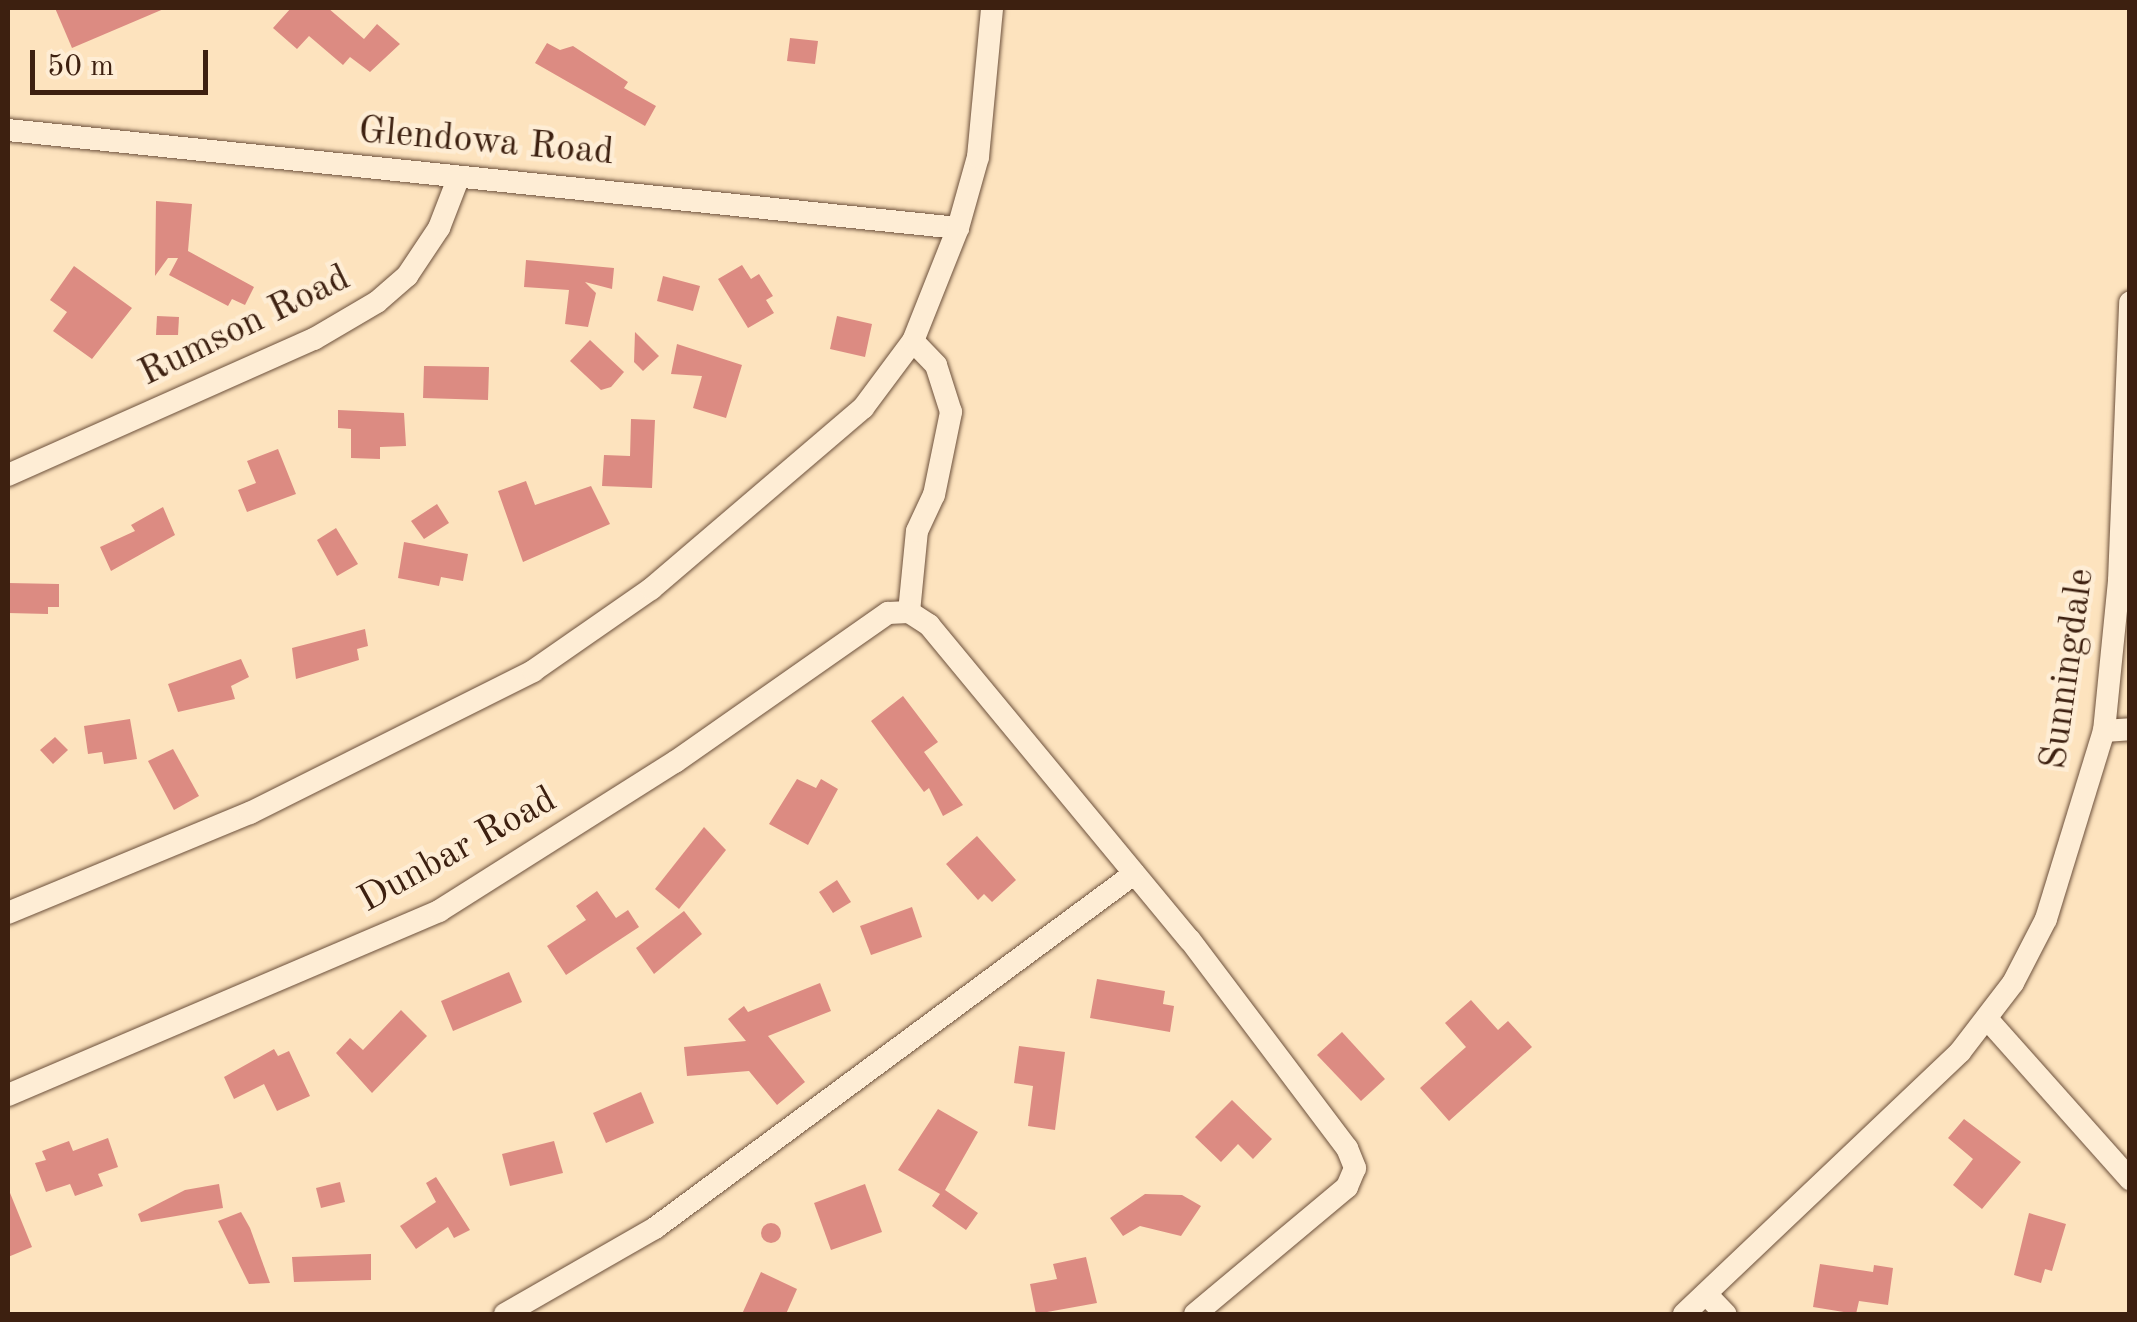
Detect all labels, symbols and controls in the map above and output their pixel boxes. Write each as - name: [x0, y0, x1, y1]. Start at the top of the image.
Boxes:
- scale bar: [35, 30, 212, 92]
- text: 50 m: [47, 52, 114, 82]
- street label: Glendowa Road: [356, 109, 616, 177]
- street label: Rumson Road: [132, 256, 358, 398]
- street label: Sunningdale: [2032, 566, 2106, 772]
- street label: Dunbar Road: [351, 778, 565, 924]

